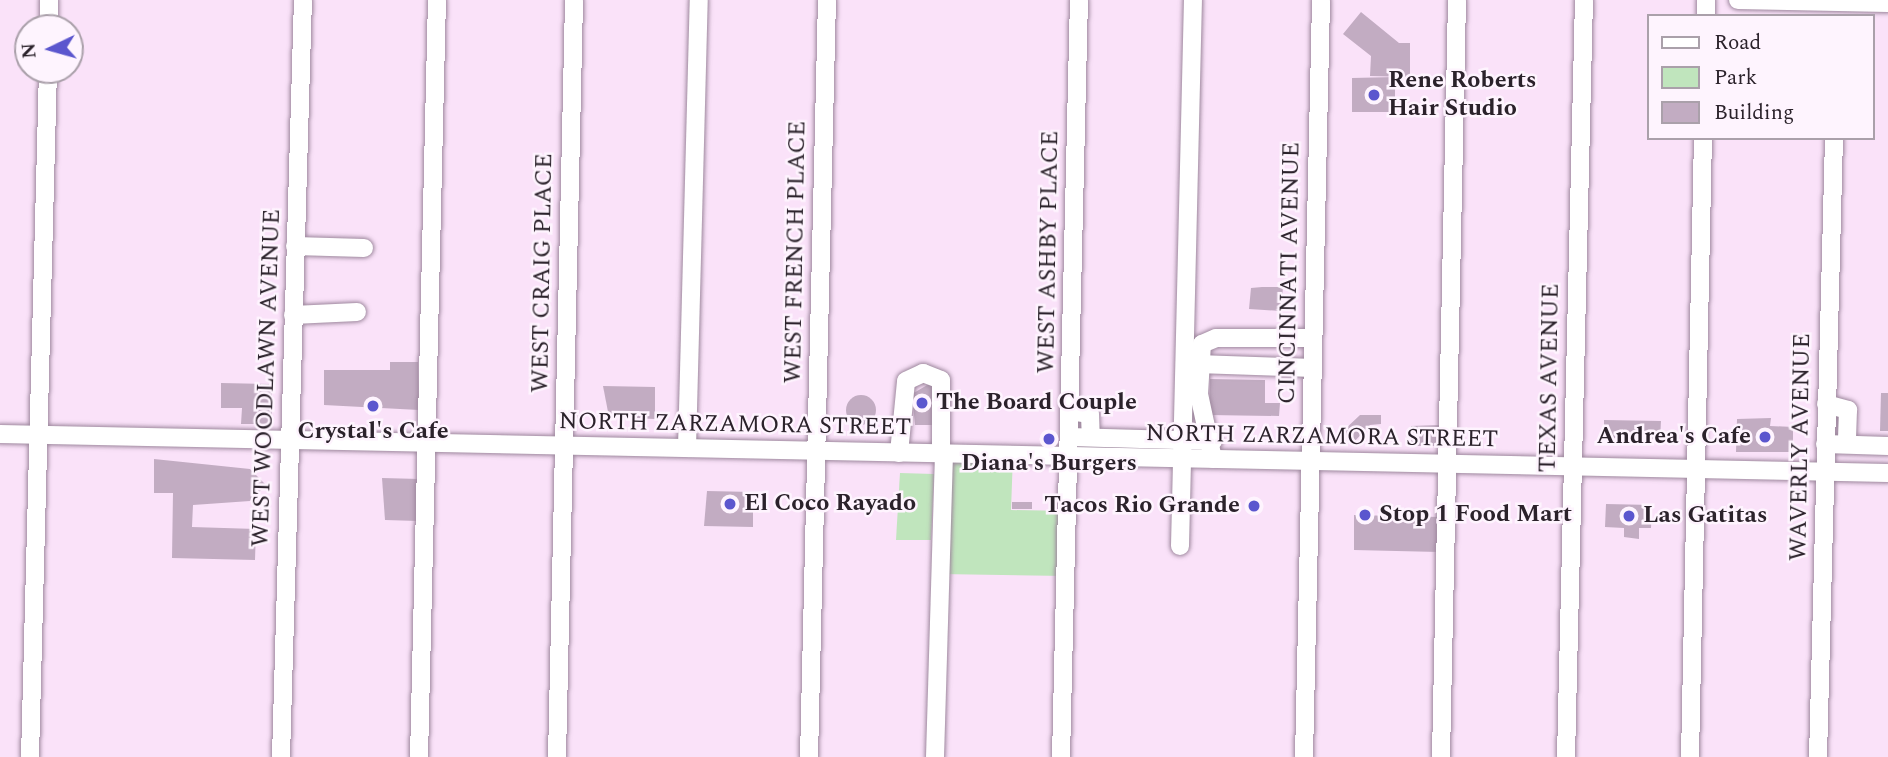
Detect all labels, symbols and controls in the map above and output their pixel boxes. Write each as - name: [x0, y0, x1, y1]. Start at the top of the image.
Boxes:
- north arrow: [14, 14, 84, 84]
- legend: [1646, 14, 1874, 140]
- text: Road: [1714, 27, 1761, 59]
- text: N: [14, 42, 45, 60]
- text: Park: [1714, 62, 1757, 94]
- place label: Rene Roberts Hair Studio: [1388, 67, 1536, 123]
- marker: Rene Roberts Hair Studio: [1366, 87, 1382, 103]
- text: Building: [1714, 97, 1794, 129]
- street label: WEST FRENCH PLACE: [779, 120, 813, 384]
- street label: WEST ASHBY PLACE: [1032, 130, 1066, 374]
- street label: CINCINNATI AVENUE: [1273, 142, 1307, 404]
- street label: WEST CRAIG PLACE: [527, 153, 559, 393]
- street label: WEST WOODLAWN AVENUE: [247, 208, 287, 548]
- street label: TEXAS AVENUE: [1534, 283, 1566, 473]
- street label: WAVERLY AVENUE: [1785, 333, 1817, 561]
- place label: The Board Couple: [936, 389, 1137, 417]
- marker: The Board Couple: [914, 395, 930, 411]
- marker: Crystal's Cafe: [365, 398, 381, 414]
- street label: NORTH ZARZAMORA STREET: [558, 408, 912, 442]
- place label: Crystal's Cafe: [297, 418, 449, 446]
- street label: NORTH ZARZAMORA STREET: [1145, 420, 1499, 454]
- place label: Andrea's Cafe: [1597, 423, 1751, 451]
- marker: Andrea's Cafe: [1757, 429, 1773, 445]
- marker: Diana's Burgers: [1041, 431, 1057, 447]
- place label: Diana's Burgers: [961, 450, 1137, 478]
- place label: El Coco Rayado: [744, 490, 916, 518]
- place label: Tacos Rio Grande: [1044, 492, 1240, 520]
- marker: El Coco Rayado: [722, 496, 738, 512]
- marker: Tacos Rio Grande: [1246, 498, 1262, 514]
- place label: Stop 1 Food Mart: [1379, 501, 1572, 529]
- place label: Las Gatitas: [1643, 502, 1767, 530]
- marker: Stop 1 Food Mart: [1357, 507, 1373, 523]
- marker: Las Gatitas: [1621, 508, 1637, 524]

